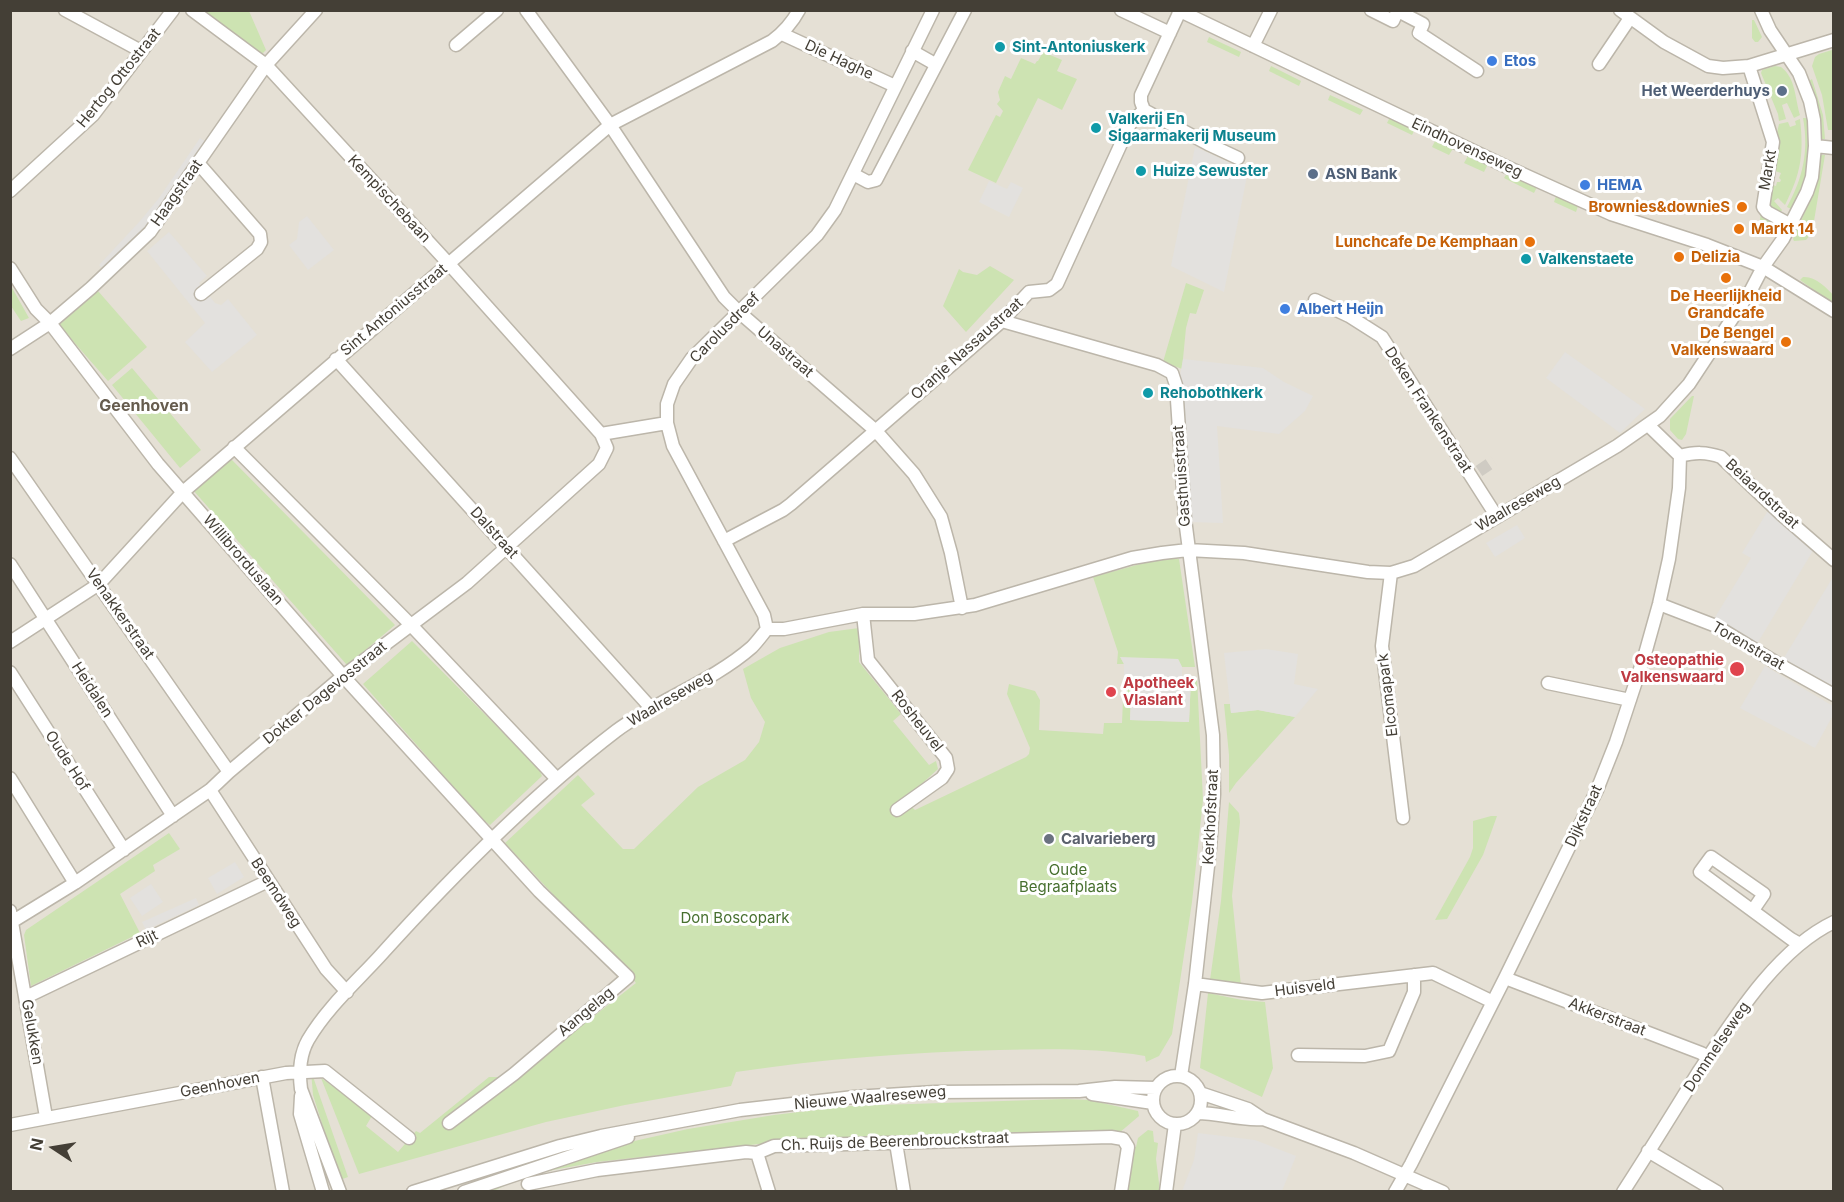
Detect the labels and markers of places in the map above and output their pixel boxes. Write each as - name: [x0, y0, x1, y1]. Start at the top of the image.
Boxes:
- place label: Sint-Antoniuskerk: [1012, 38, 1146, 56]
- marker: Sint-Antoniuskerk: [993, 40, 1007, 54]
- place label: Etos: [1504, 52, 1536, 70]
- marker: Etos: [1485, 54, 1499, 68]
- place label: Het Weerderhuys: [1642, 82, 1770, 100]
- marker: Het Weerderhuys: [1775, 84, 1789, 98]
- place label: Valkerij En Sigaarmakerij Museum: [1108, 110, 1276, 145]
- marker: Valkerij En Sigaarmakerij Museum: [1089, 121, 1103, 135]
- place label: Huize Sewuster: [1153, 162, 1268, 180]
- marker: Huize Sewuster: [1134, 164, 1148, 178]
- place label: ASN Bank: [1325, 165, 1397, 183]
- marker: ASN Bank: [1306, 167, 1320, 181]
- place label: HEMA: [1597, 176, 1642, 194]
- marker: HEMA: [1578, 178, 1592, 192]
- place label: Brownies&downieS: [1588, 198, 1730, 216]
- marker: Brownies&downieS: [1735, 200, 1749, 214]
- place label: Markt 14: [1751, 220, 1814, 238]
- marker: Markt 14: [1732, 222, 1746, 236]
- place label: Lunchcafe De Kemphaan: [1335, 233, 1518, 251]
- marker: Lunchcafe De Kemphaan: [1523, 235, 1537, 249]
- place label: Delizia: [1691, 248, 1740, 266]
- place label: Valkenstaete: [1538, 250, 1634, 268]
- marker: Delizia: [1672, 250, 1686, 264]
- marker: Valkenstaete: [1519, 252, 1533, 266]
- marker: De Heerlijkheid Grandcafe: [1719, 271, 1733, 285]
- place label: De Heerlijkheid Grandcafe: [1670, 287, 1782, 322]
- place label: Albert Heijn: [1297, 300, 1384, 318]
- marker: Albert Heijn: [1278, 302, 1292, 316]
- place label: De Bengel Valkenswaard: [1671, 324, 1774, 359]
- marker: De Bengel Valkenswaard: [1779, 335, 1793, 349]
- place label: Rehobothkerk: [1160, 384, 1263, 402]
- marker: Rehobothkerk: [1141, 386, 1155, 400]
- place label: Osteopathie Valkenswaard: [1621, 651, 1724, 686]
- marker: Osteopathie Valkenswaard: [1728, 660, 1746, 678]
- place label: Apotheek Vlaslant: [1123, 674, 1194, 709]
- marker: Apotheek Vlaslant: [1104, 685, 1118, 699]
- place label: Calvarieberg: [1061, 830, 1155, 848]
- marker: Calvarieberg: [1042, 832, 1056, 846]

